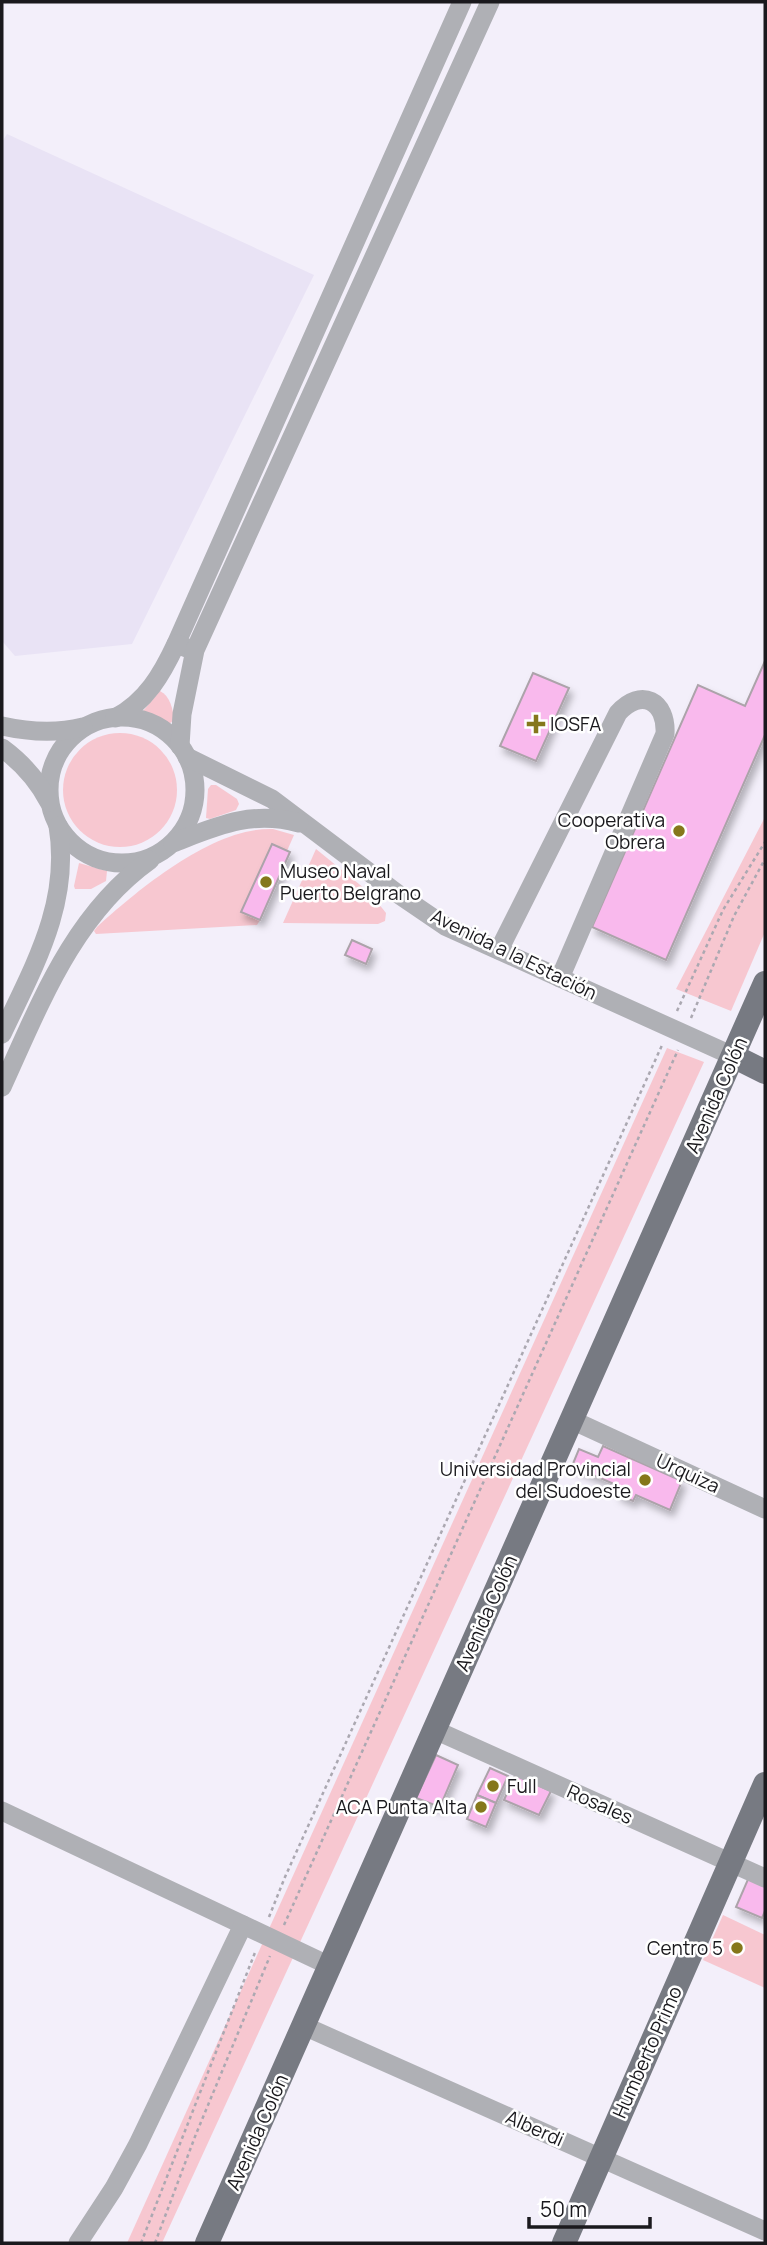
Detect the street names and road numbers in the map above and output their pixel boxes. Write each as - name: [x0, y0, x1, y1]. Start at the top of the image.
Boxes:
- street label: Avenida a la Estación: [427, 902, 601, 1006]
- street label: Avenida Colón: [679, 1033, 753, 1157]
- street label: Urquiza: [652, 1447, 724, 1499]
- street label: Avenida Colón: [449, 1551, 523, 1675]
- street label: Rosales: [563, 1778, 637, 1830]
- street label: Humberto Primo: [606, 1982, 688, 2122]
- street label: Avenida Colón: [220, 2070, 294, 2194]
- street label: Alberdi: [502, 2104, 568, 2152]

